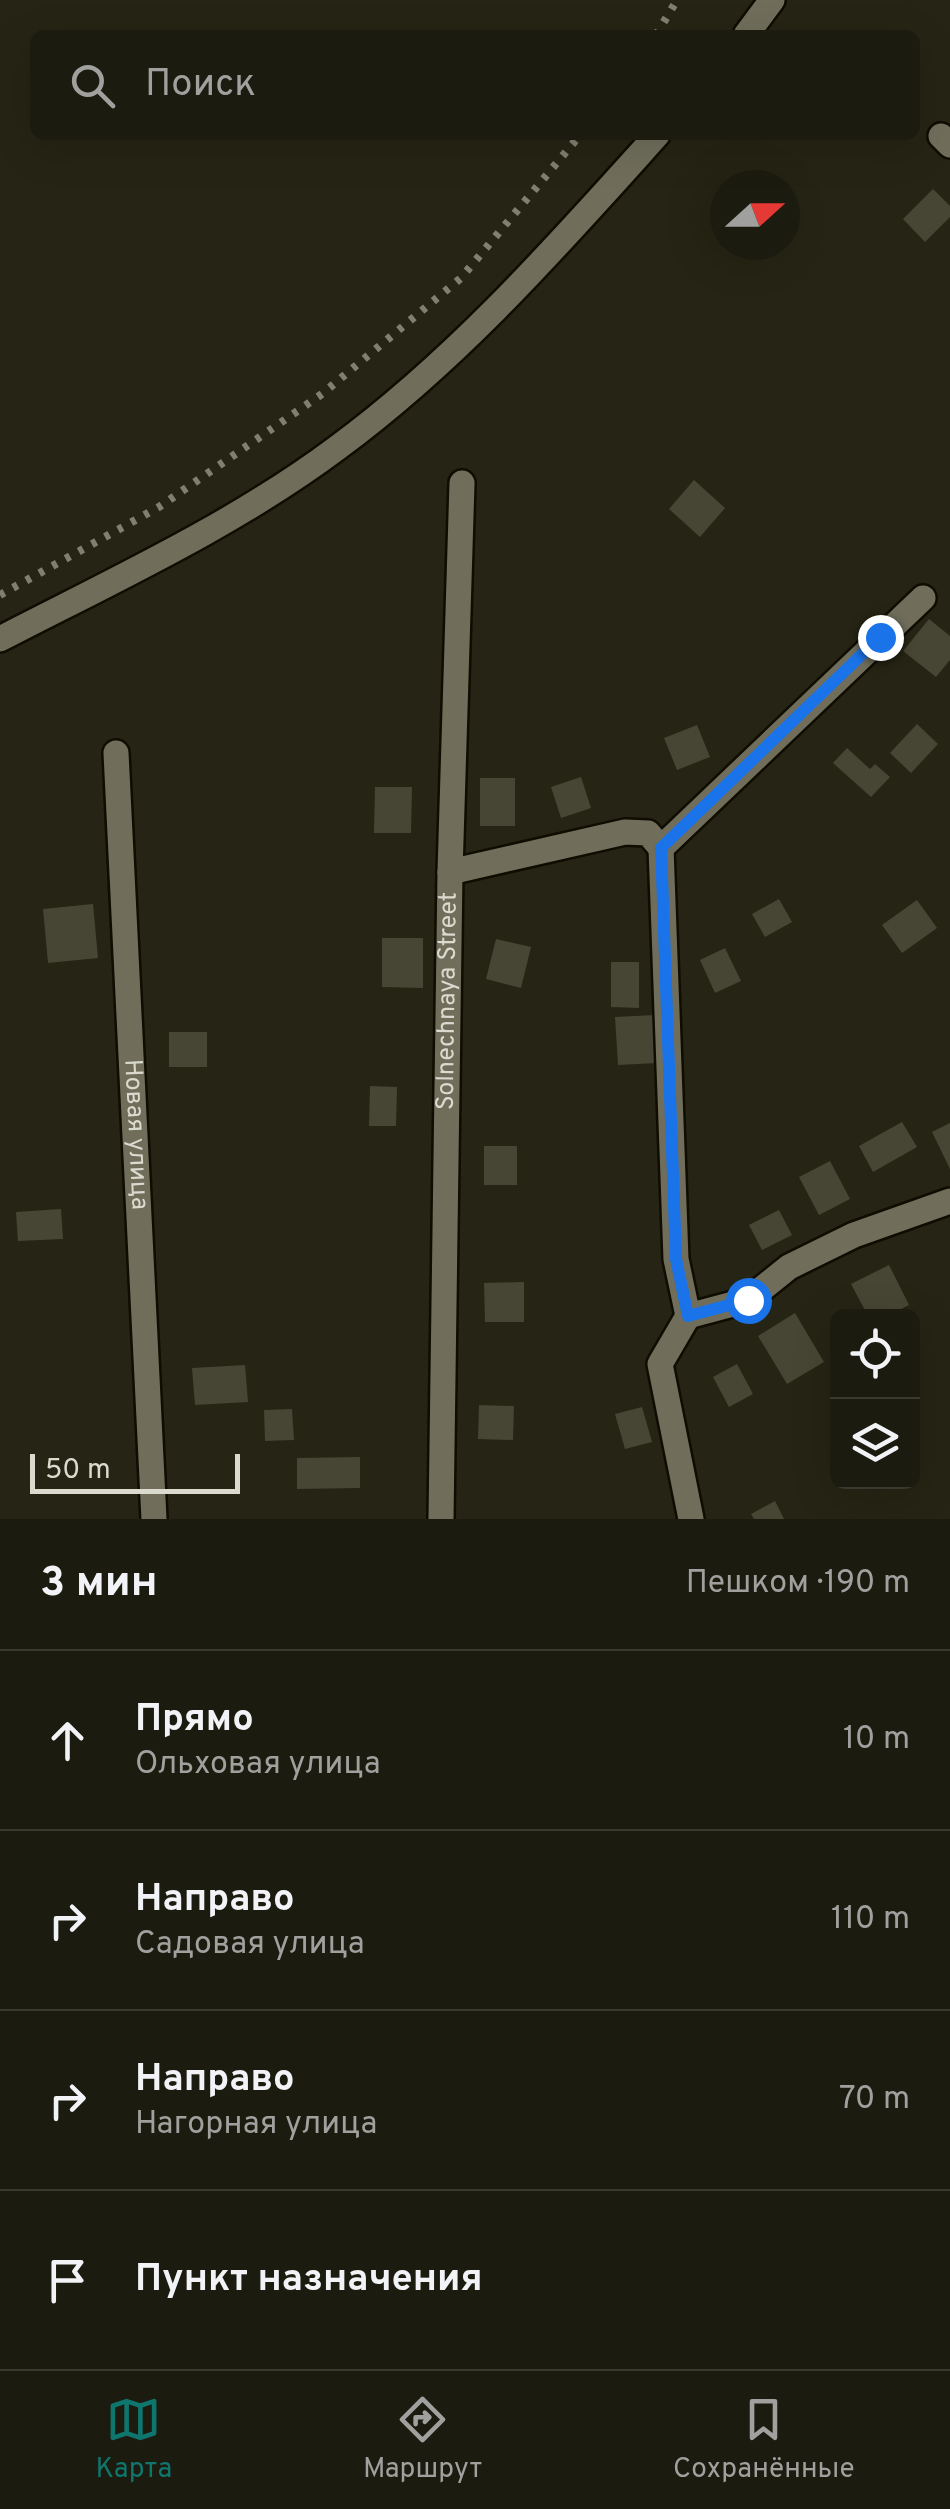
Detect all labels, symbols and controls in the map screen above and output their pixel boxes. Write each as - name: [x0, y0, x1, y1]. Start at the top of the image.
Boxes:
- search box: [30, 30, 920, 140]
- icon: search: [65, 58, 120, 113]
- text: Поиск: [145, 61, 256, 110]
- north arrow: [710, 170, 800, 260]
- route end: [858, 615, 904, 661]
- street label: Solnechnaya Street: [431, 892, 466, 1110]
- street label: Новая улица: [115, 1058, 155, 1211]
- route start: [726, 1278, 772, 1324]
- map controls: [830, 1309, 920, 1489]
- button: locate: [830, 1309, 920, 1399]
- button: layers: [830, 1399, 920, 1489]
- scale bar: [30, 1449, 240, 1494]
- text: 50 m: [45, 1453, 111, 1489]
- text: 3 мин: [40, 1558, 158, 1611]
- text: Пешком · 190 m: [686, 1564, 910, 1604]
- text: Прямо: [135, 1696, 254, 1745]
- icon: ahead: [40, 1713, 95, 1768]
- text: 10 m: [843, 1720, 910, 1760]
- text: Ольховая улица: [135, 1745, 381, 1785]
- text: Направо: [135, 1876, 295, 1925]
- icon: right: [40, 1893, 95, 1948]
- text: 110 m: [831, 1900, 910, 1940]
- text: Садовая улица: [135, 1925, 365, 1965]
- text: Направо: [135, 2056, 295, 2105]
- icon: right: [40, 2073, 95, 2128]
- text: 70 m: [839, 2080, 910, 2120]
- text: Нагорная улица: [135, 2105, 377, 2145]
- icon: arrive: [40, 2253, 95, 2308]
- text: Пункт назначения: [135, 2256, 483, 2305]
- tab: Карта: [95, 2392, 172, 2488]
- tab: Маршрут: [363, 2392, 482, 2488]
- tab: Сохранённые: [673, 2392, 855, 2488]

